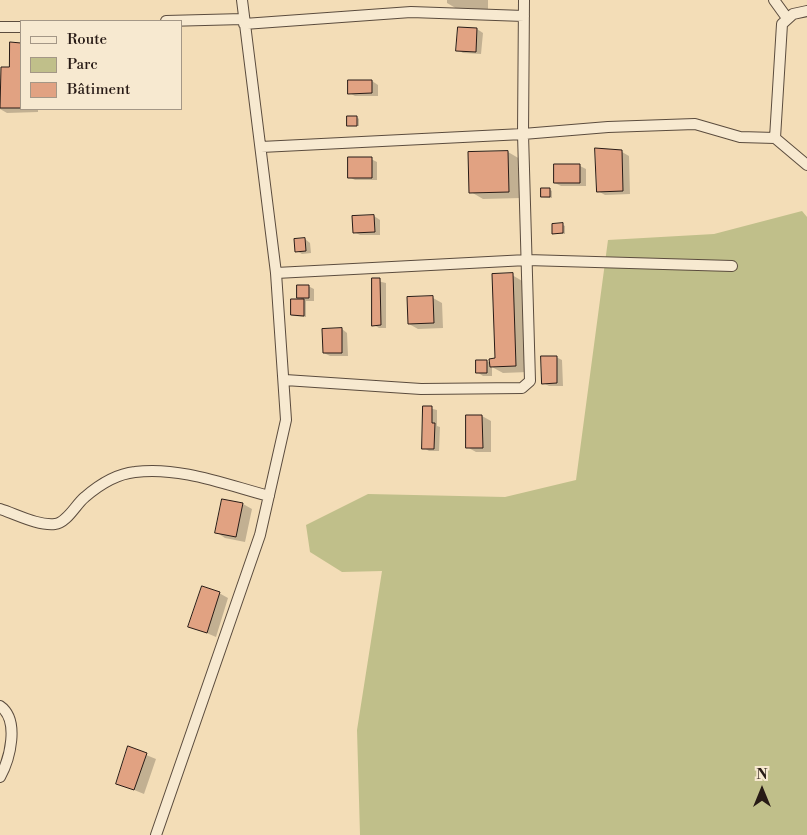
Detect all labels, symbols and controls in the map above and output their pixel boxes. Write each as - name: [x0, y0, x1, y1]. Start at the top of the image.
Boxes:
- legend: [20, 20, 182, 110]
- text: Route: [67, 30, 107, 49]
- text: Parc: [67, 55, 98, 74]
- text: Bâtiment: [67, 80, 130, 99]
- north arrow: [737, 765, 787, 815]
- text: N: [756, 766, 768, 784]

